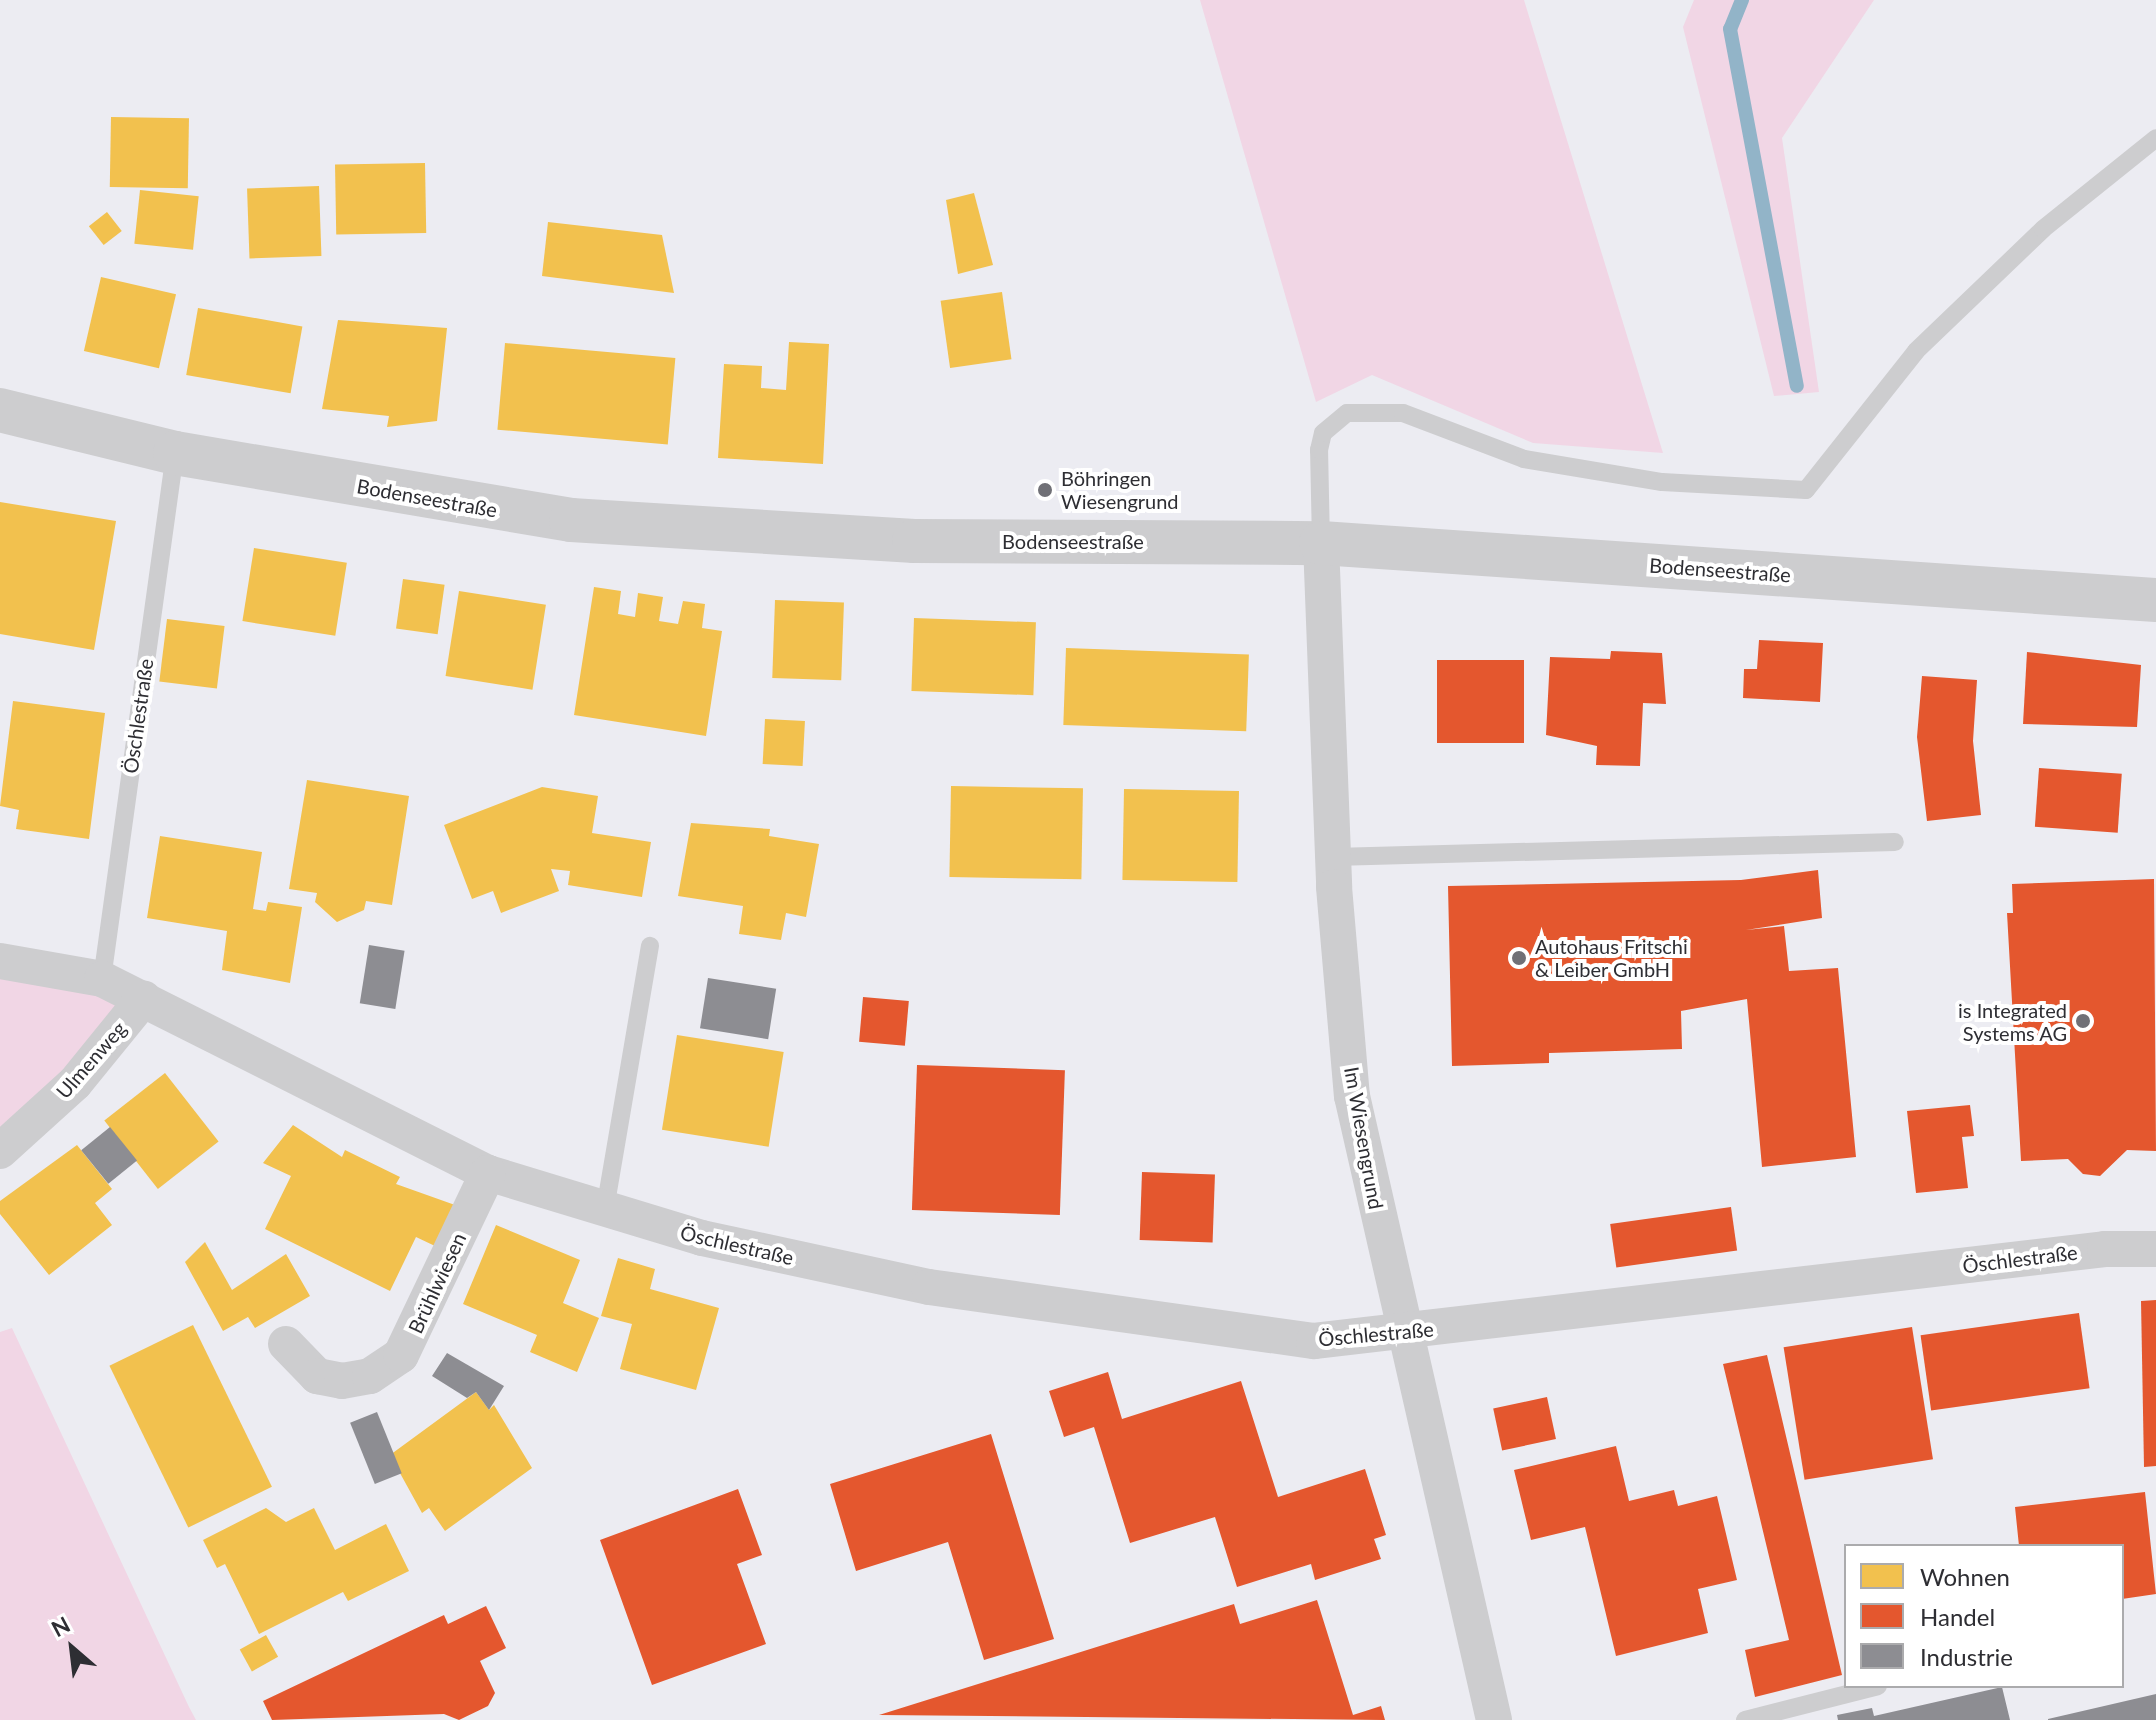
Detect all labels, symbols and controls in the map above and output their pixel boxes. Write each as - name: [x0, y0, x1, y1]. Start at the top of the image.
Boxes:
- place label: Böhringen Wiesengrund: [1061, 466, 1179, 513]
- street label: Bodenseestraße: [355, 474, 499, 522]
- marker: Böhringen Wiesengrund: [1036, 481, 1054, 499]
- street label: Bodenseestraße: [1002, 529, 1144, 553]
- street label: Bodenseestraße: [1648, 553, 1792, 587]
- street label: Öschlestraße: [118, 657, 158, 775]
- place label: Autohaus Fritschi & Leiber GmbH: [1535, 934, 1688, 981]
- marker: Autohaus Fritschi & Leiber GmbH: [1510, 949, 1528, 967]
- place label: is Integrated Systems AG: [1958, 998, 2067, 1045]
- marker: is Integrated Systems AG: [2074, 1012, 2092, 1030]
- street label: Ulmenweg: [51, 1017, 131, 1103]
- street label: Im Wiesengrund: [1340, 1065, 1388, 1211]
- street label: Öschlestraße: [678, 1220, 796, 1270]
- street label: Brühlwiesen: [403, 1229, 471, 1337]
- street label: Öschlestraße: [1961, 1240, 2079, 1278]
- street label: Öschlestraße: [1317, 1317, 1435, 1351]
- legend: [1844, 1544, 2124, 1688]
- text: Wohnen: [1920, 1562, 2010, 1591]
- text: Handel: [1920, 1602, 1995, 1631]
- north arrow: [32, 1608, 112, 1688]
- text: N: [47, 1610, 74, 1642]
- text: Industrie: [1920, 1642, 2013, 1671]

